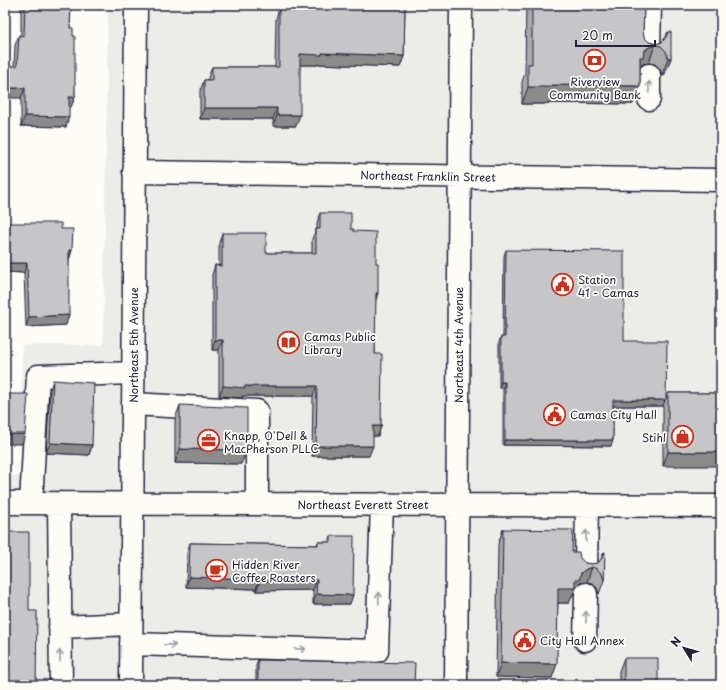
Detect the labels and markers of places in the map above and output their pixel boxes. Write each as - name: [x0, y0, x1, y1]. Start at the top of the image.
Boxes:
- bank icon: Riverview Community Bank: [582, 48, 608, 74]
- place label: Riverview Community Bank: [549, 73, 641, 103]
- place label: Station 41 - Camas: [578, 271, 639, 301]
- public building icon: Station 41 - Camas: [549, 272, 575, 298]
- place label: Camas Public Library: [304, 328, 376, 358]
- library icon: Camas Public Library: [276, 329, 302, 355]
- public building icon: Camas City Hall: [542, 401, 568, 427]
- place label: Camas City Hall: [570, 406, 657, 423]
- shop icon: Stihl: [669, 424, 695, 450]
- place label: Knapp, O'Dell & MacPherson PLLC: [224, 427, 319, 457]
- office icon: Knapp, O'Dell & MacPherson PLLC: [195, 428, 221, 454]
- place label: Stihl: [642, 429, 666, 446]
- place label: Hidden River Coffee Roasters: [232, 556, 315, 586]
- cafe icon: Hidden River Coffee Roasters: [204, 557, 230, 583]
- public building icon: City Hall Annex: [512, 627, 538, 653]
- place label: City Hall Annex: [540, 632, 625, 649]

